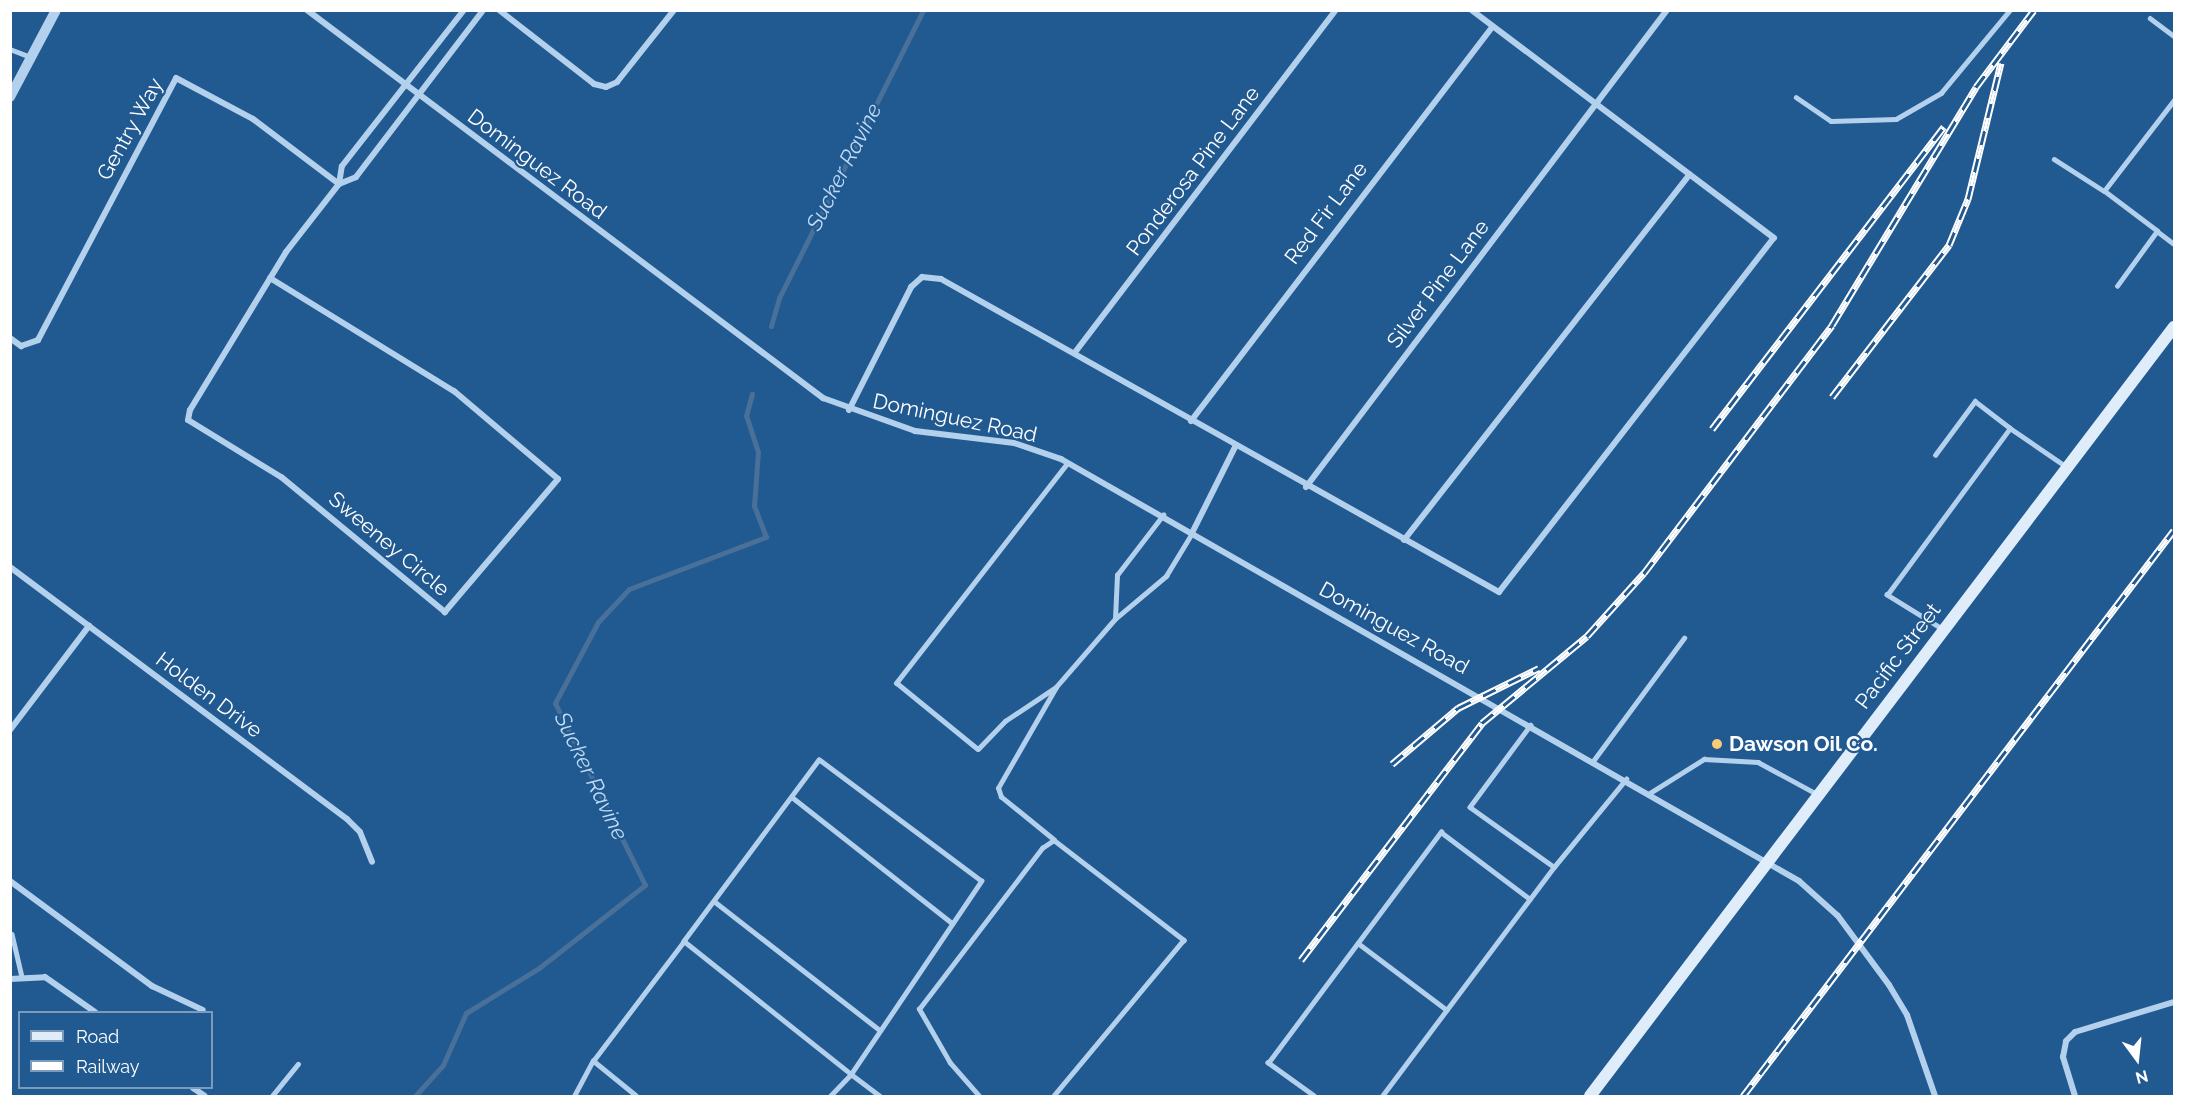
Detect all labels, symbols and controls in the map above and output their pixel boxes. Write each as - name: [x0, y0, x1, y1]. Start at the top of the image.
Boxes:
- street label: Gentry Way: [91, 73, 169, 185]
- street label: Ponderosa Pine Lane: [1121, 81, 1265, 261]
- water label: Sucker Ravine: [801, 99, 887, 235]
- street label: Dominguez Road: [463, 104, 611, 224]
- street label: Red Fir Lane: [1279, 157, 1373, 269]
- street label: Silver Pine Lane: [1381, 215, 1495, 353]
- street label: Dominguez Road: [871, 388, 1039, 448]
- street label: Sweeney Circle: [323, 486, 455, 602]
- street label: Dominguez Road: [1315, 576, 1473, 680]
- street label: Pacific Street: [1850, 598, 1946, 714]
- street label: Holden Drive: [151, 647, 267, 743]
- water label: Sucker Ravine: [549, 707, 633, 845]
- place label: Dawson Oil Co.: [1729, 731, 1878, 757]
- marker: Dawson Oil Co.: [1710, 737, 1724, 751]
- legend: [18, 1011, 213, 1089]
- text: Road: [76, 1026, 119, 1047]
- north arrow: [2107, 1029, 2167, 1089]
- text: Railway: [76, 1056, 140, 1077]
- text: N: [2133, 1066, 2150, 1088]

